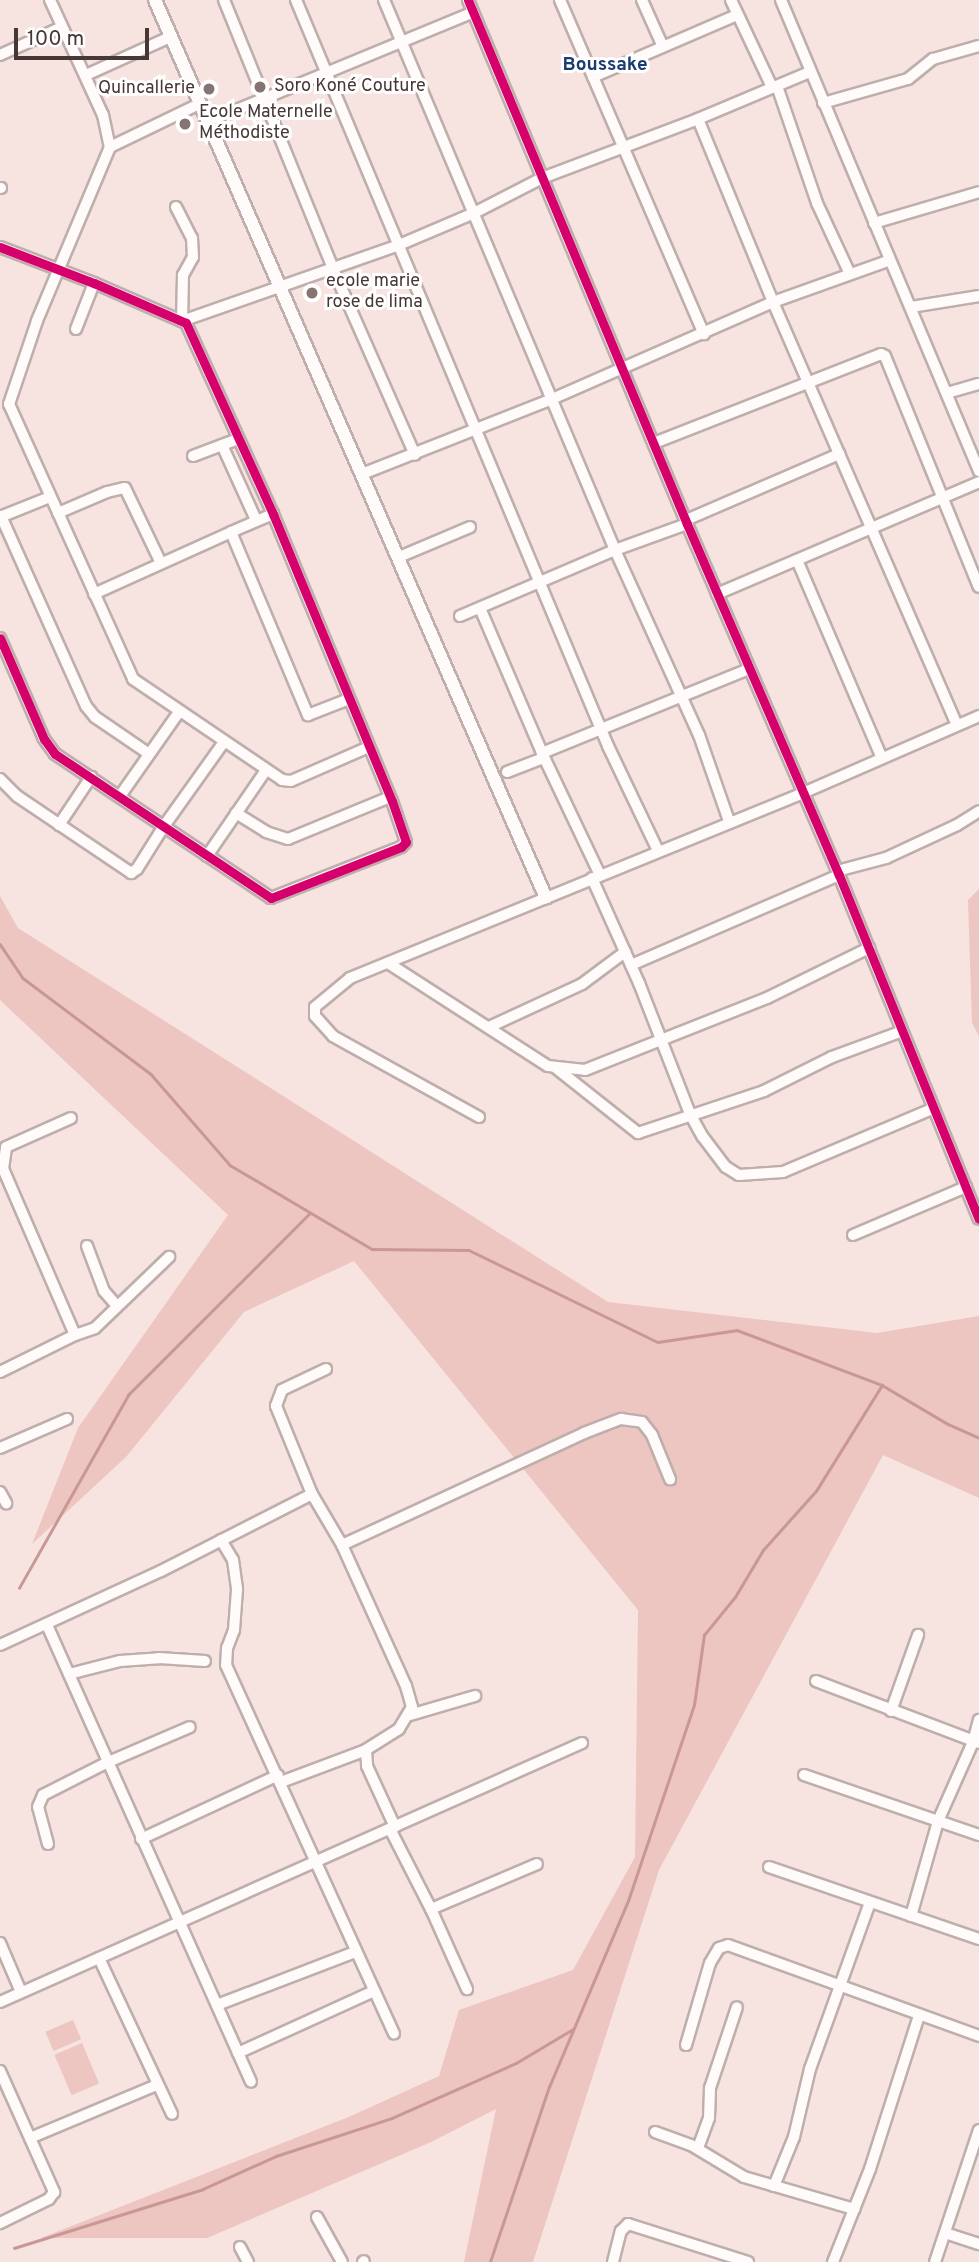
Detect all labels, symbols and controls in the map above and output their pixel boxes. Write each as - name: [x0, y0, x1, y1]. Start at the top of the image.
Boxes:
- scale bar: [18, 14, 152, 58]
- text: 100 m: [27, 26, 84, 53]
- district label: Boussake: [562, 55, 648, 77]
- place label: Soro Koné Couture: [274, 76, 426, 98]
- place label: Quincallerie: [98, 78, 195, 100]
- marker: Soro Koné Couture: [252, 79, 268, 95]
- marker: Quincallerie: [201, 81, 217, 97]
- place label: Ecole Maternelle Méthodiste: [199, 103, 333, 146]
- marker: Ecole Maternelle Méthodiste: [177, 116, 193, 132]
- place label: ecole marie rose de lima: [326, 272, 423, 314]
- marker: ecole marie rose de lima: [304, 285, 320, 301]

